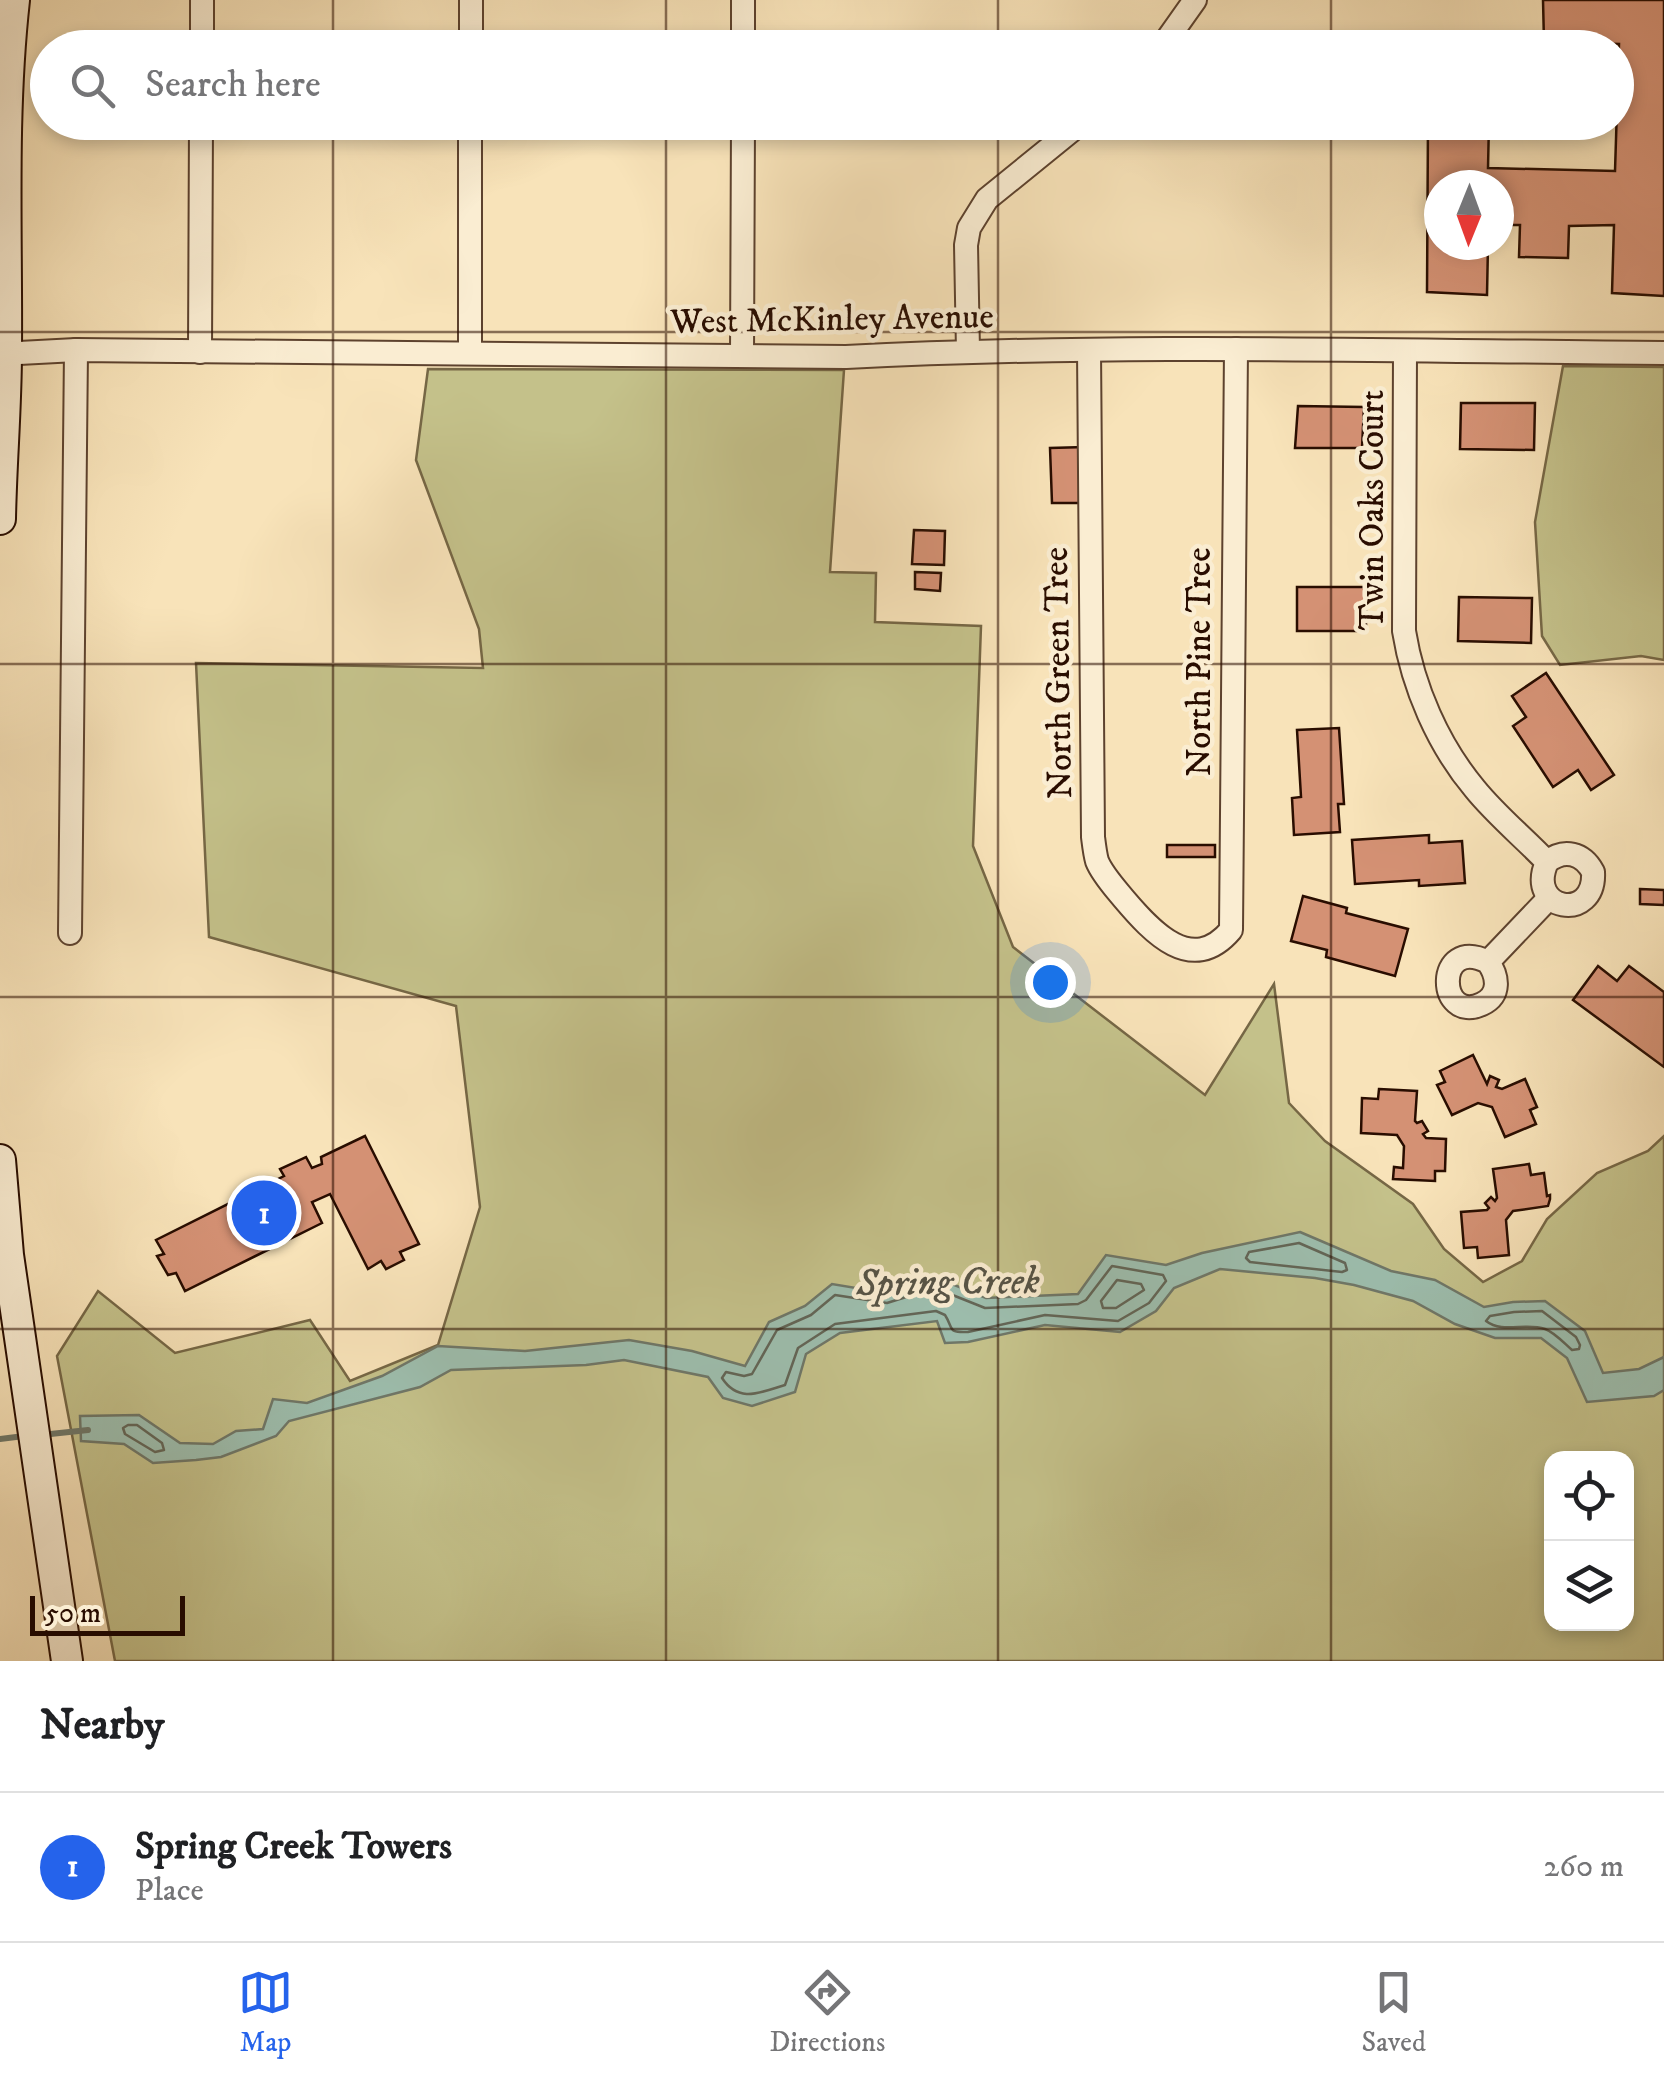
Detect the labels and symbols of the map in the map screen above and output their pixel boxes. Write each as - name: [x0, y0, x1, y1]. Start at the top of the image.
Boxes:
- north arrow: [1424, 170, 1514, 260]
- street label: West McKinley Avenue: [669, 295, 994, 345]
- street label: Twin Oaks Court: [1351, 390, 1395, 630]
- street label: North Green Tree: [1035, 546, 1083, 799]
- street label: North Pine Tree: [1178, 547, 1222, 777]
- your location: [1025, 957, 1076, 1008]
- pin: 1: [232, 1176, 296, 1250]
- water label: Spring Creek: [855, 1257, 1040, 1309]
- scale bar: [30, 1591, 185, 1636]

